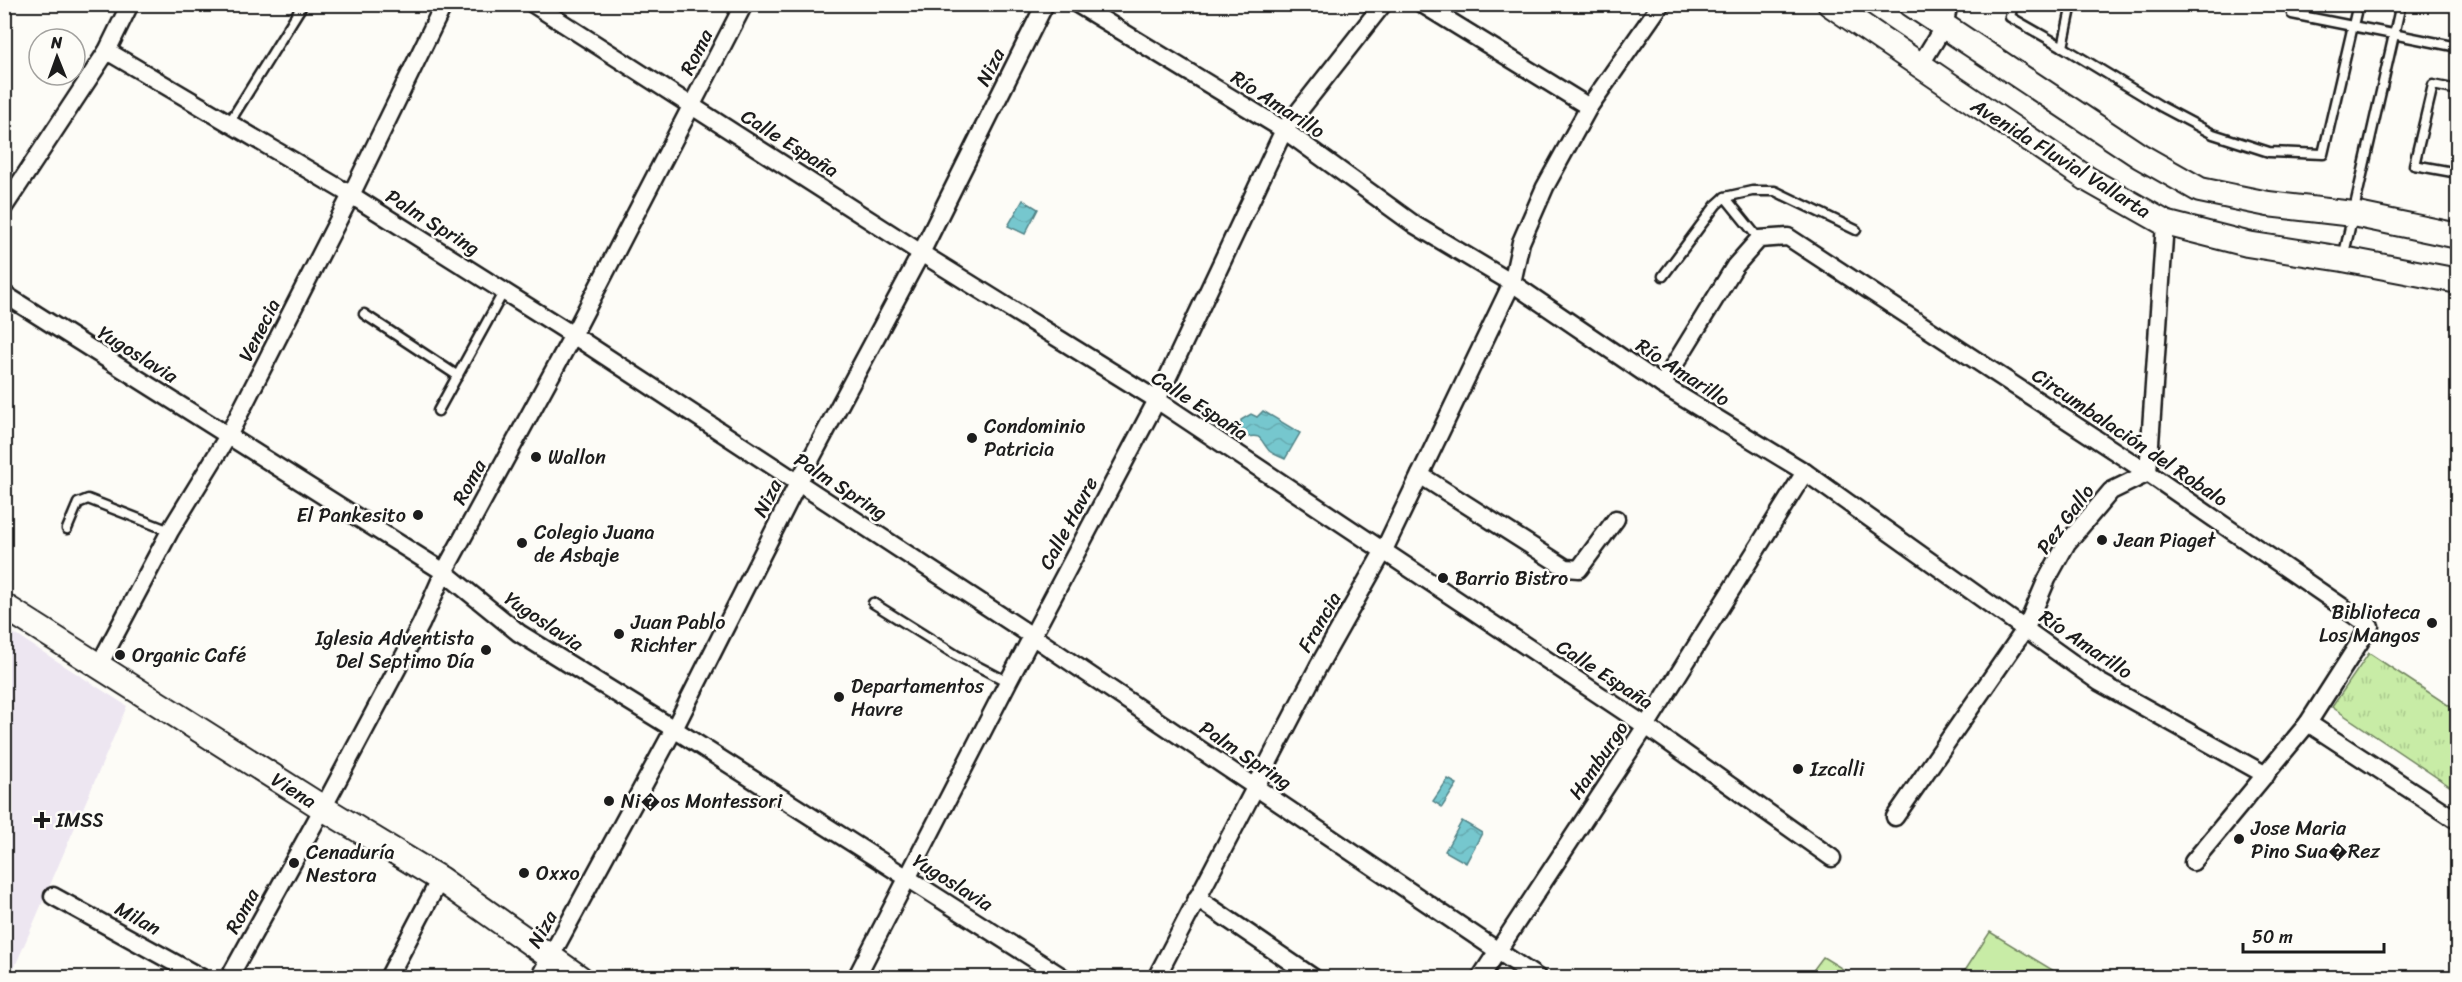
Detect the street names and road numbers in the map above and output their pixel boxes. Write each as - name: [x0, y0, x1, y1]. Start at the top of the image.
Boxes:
- street label: Roma: [670, 22, 723, 81]
- street label: Niza: [966, 41, 1015, 93]
- street label: Río Amarillo: [1223, 61, 1332, 148]
- street label: Avenida Fluvial Vallarta: [1963, 88, 2158, 228]
- street label: Calle España: [734, 99, 846, 187]
- street label: Palm Spring: [378, 179, 487, 265]
- street label: Venecia: [229, 292, 290, 368]
- street label: Yugoslavia: [90, 316, 186, 394]
- street label: Río Amarillo: [1628, 329, 1737, 416]
- street label: Circumbalación del Robalo: [2024, 358, 2235, 516]
- street label: Calle España: [1144, 361, 1255, 450]
- street label: Palm Spring: [787, 443, 895, 530]
- street label: Roma: [443, 452, 497, 512]
- street label: Calle Havre: [1029, 470, 1108, 576]
- street label: Niza: [743, 472, 792, 524]
- street label: Pez Gallo: [2027, 476, 2104, 562]
- street label: Yugoslavia: [497, 582, 591, 662]
- street label: Francia: [1288, 585, 1351, 659]
- street label: Río Amarillo: [2032, 600, 2140, 689]
- street label: Calle España: [1549, 630, 1660, 719]
- street label: Palm Spring: [1192, 711, 1300, 800]
- street label: Hamburgo: [1559, 713, 1638, 807]
- street label: Viena: [264, 763, 324, 818]
- street label: Yugoslavia: [905, 844, 1001, 922]
- street label: Roma: [216, 881, 270, 941]
- street label: Milan: [108, 891, 168, 946]
- street label: Niza: [518, 903, 568, 955]

